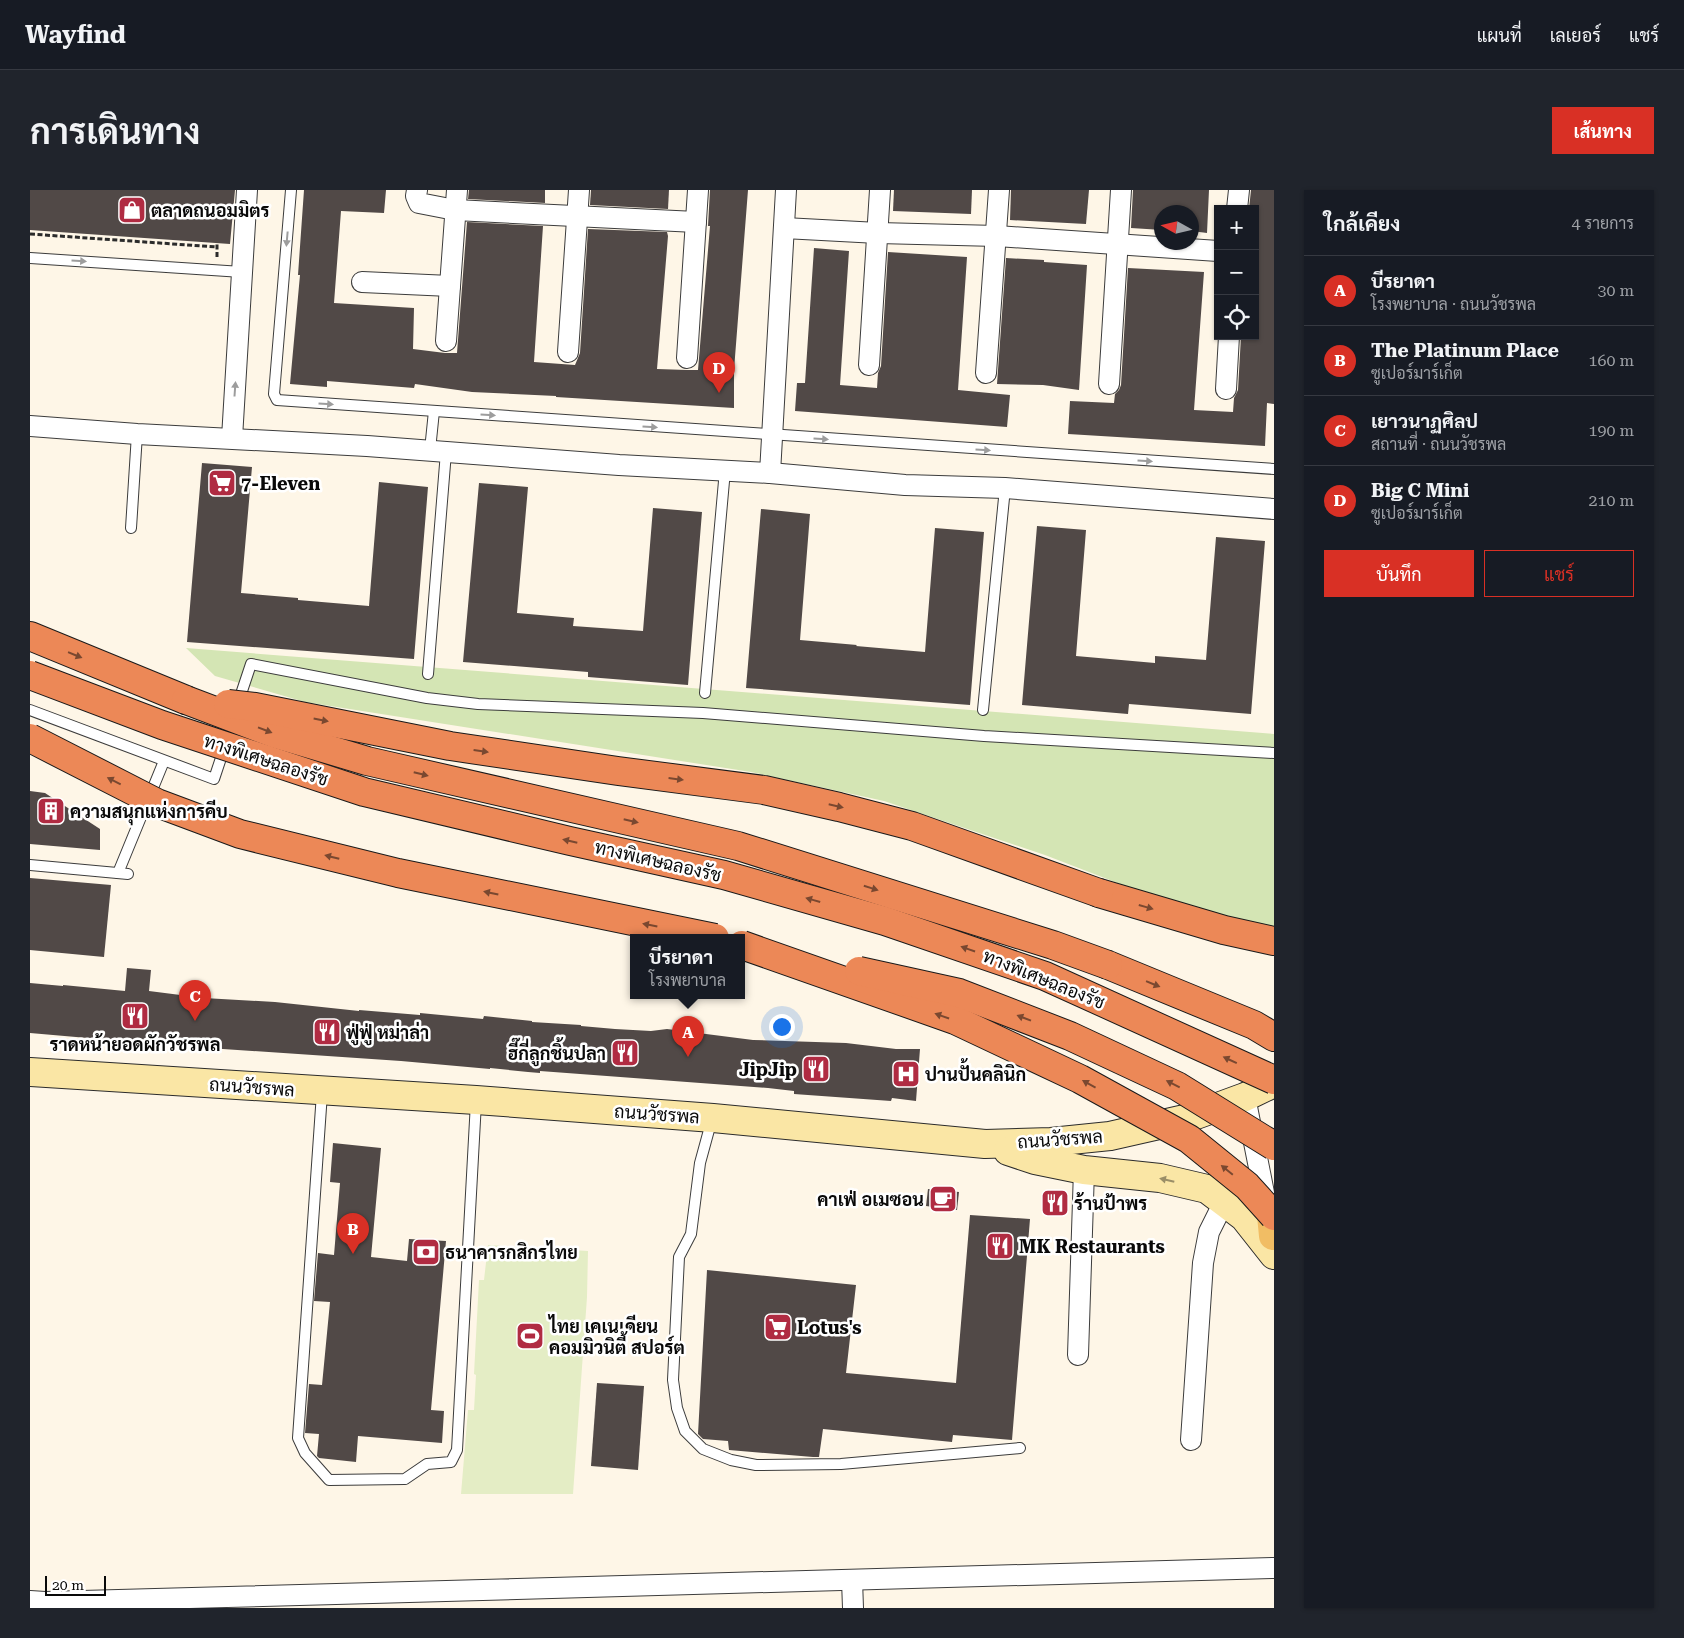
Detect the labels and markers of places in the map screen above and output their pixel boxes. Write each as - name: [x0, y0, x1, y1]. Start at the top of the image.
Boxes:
- shop icon: ตลาดถนอมมิตร: [117, 195, 147, 225]
- place label: ตลาดถนอมมิตร: [151, 199, 270, 221]
- pin: D: [703, 352, 735, 393]
- supermarket icon: 7-Eleven: [207, 468, 237, 498]
- place label: 7-Eleven: [241, 473, 320, 494]
- building icon: ความสนุกแห่งการคีบ: [36, 796, 66, 826]
- place label: ความสนุกแห่งการคีบ: [70, 799, 228, 826]
- pin: C: [179, 980, 211, 1021]
- restaurant icon: ราดหน้ายอดผักวัชรพล: [120, 1001, 150, 1031]
- pin: A: [672, 1016, 704, 1057]
- restaurant icon: ฟู่ฟู่ หม่าล่า: [312, 1017, 342, 1047]
- place label: ฟู่ฟู่ หม่าล่า: [346, 1021, 429, 1046]
- place label: ราดหน้ายอดผักวัชรพล: [50, 1033, 220, 1055]
- place label: ฮี๊กี่ลูกชิ้นปลา: [508, 1037, 606, 1067]
- restaurant icon: ฮี๊กี่ลูกชิ้นปลา: [610, 1038, 640, 1068]
- restaurant icon: JipJip: [801, 1054, 831, 1084]
- place label: ปานปั้นคลินิก: [925, 1058, 1026, 1085]
- place label: JipJip: [739, 1059, 797, 1080]
- hospital icon: ปานปั้นคลินิก: [891, 1059, 921, 1089]
- cafe icon: คาเฟ่ อเมซอน: [928, 1184, 958, 1214]
- restaurant icon: ร้านป้าพร: [1040, 1188, 1070, 1218]
- place label: คาเฟ่ อเมซอน: [817, 1189, 924, 1210]
- place label: ร้านป้าพร: [1074, 1192, 1147, 1214]
- pin: B: [337, 1213, 369, 1254]
- restaurant icon: MK Restaurants: [985, 1231, 1015, 1261]
- place label: MK Restaurants: [1019, 1236, 1165, 1257]
- bank icon: ธนาคารกสิกรไทย: [411, 1237, 441, 1267]
- place label: ธนาคารกสิกรไทย: [445, 1240, 578, 1263]
- supermarket icon: Lotus's: [763, 1312, 793, 1342]
- place label: ไทย เคเนเดียน คอมมิวนิตี้ สปอร์ต: [547, 1314, 685, 1358]
- place label: Lotus's: [797, 1317, 862, 1338]
- sports icon: ไทย เคเนเดียน คอมมิวนิตี้ สปอร์ต: [515, 1321, 545, 1351]

